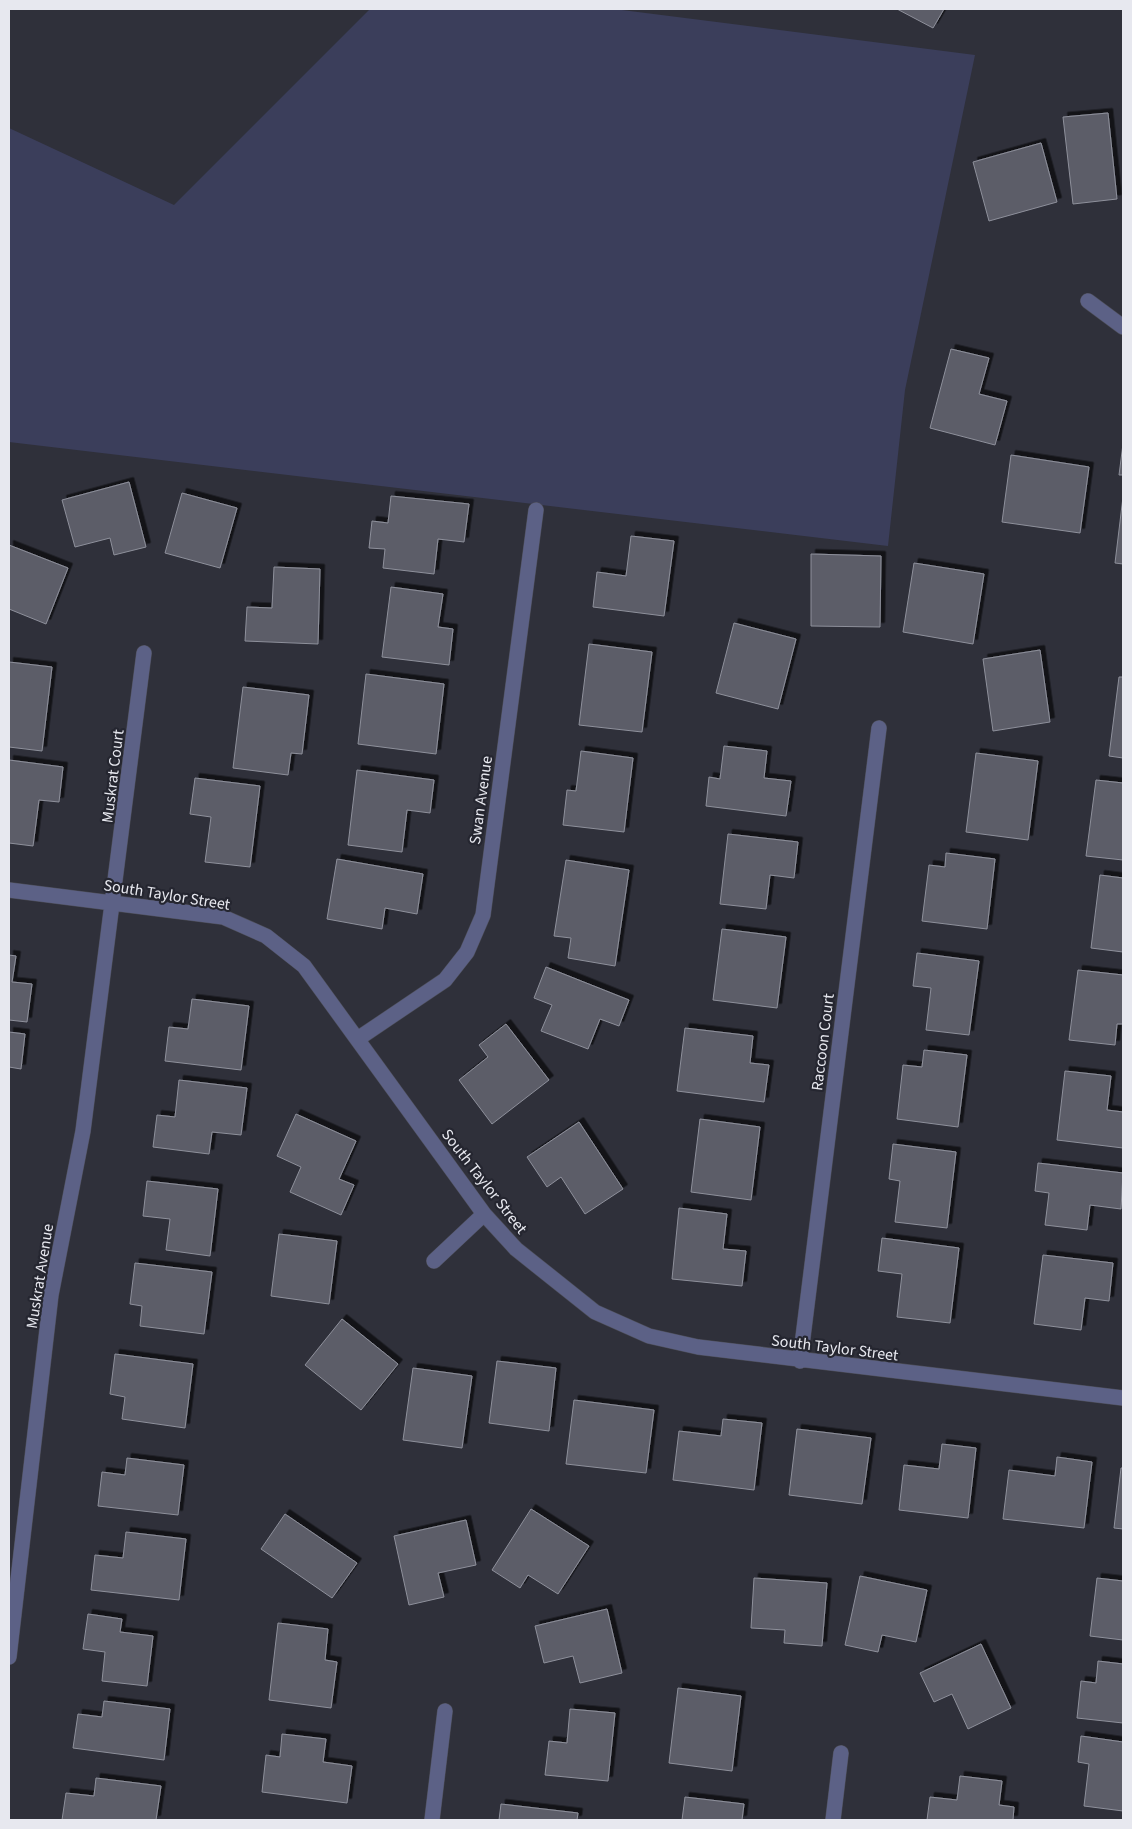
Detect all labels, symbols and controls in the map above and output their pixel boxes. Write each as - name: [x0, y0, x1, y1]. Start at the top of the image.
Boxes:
- street label: Muskrat Court: [96, 728, 130, 824]
- street label: Swan Avenue: [464, 754, 498, 846]
- street label: South Taylor Street: [102, 874, 232, 916]
- street label: Raccoon Court: [806, 992, 840, 1092]
- street label: South Taylor Street: [436, 1124, 533, 1239]
- street label: Muskrat Avenue: [21, 1222, 59, 1330]
- street label: South Taylor Street: [770, 1329, 900, 1367]

